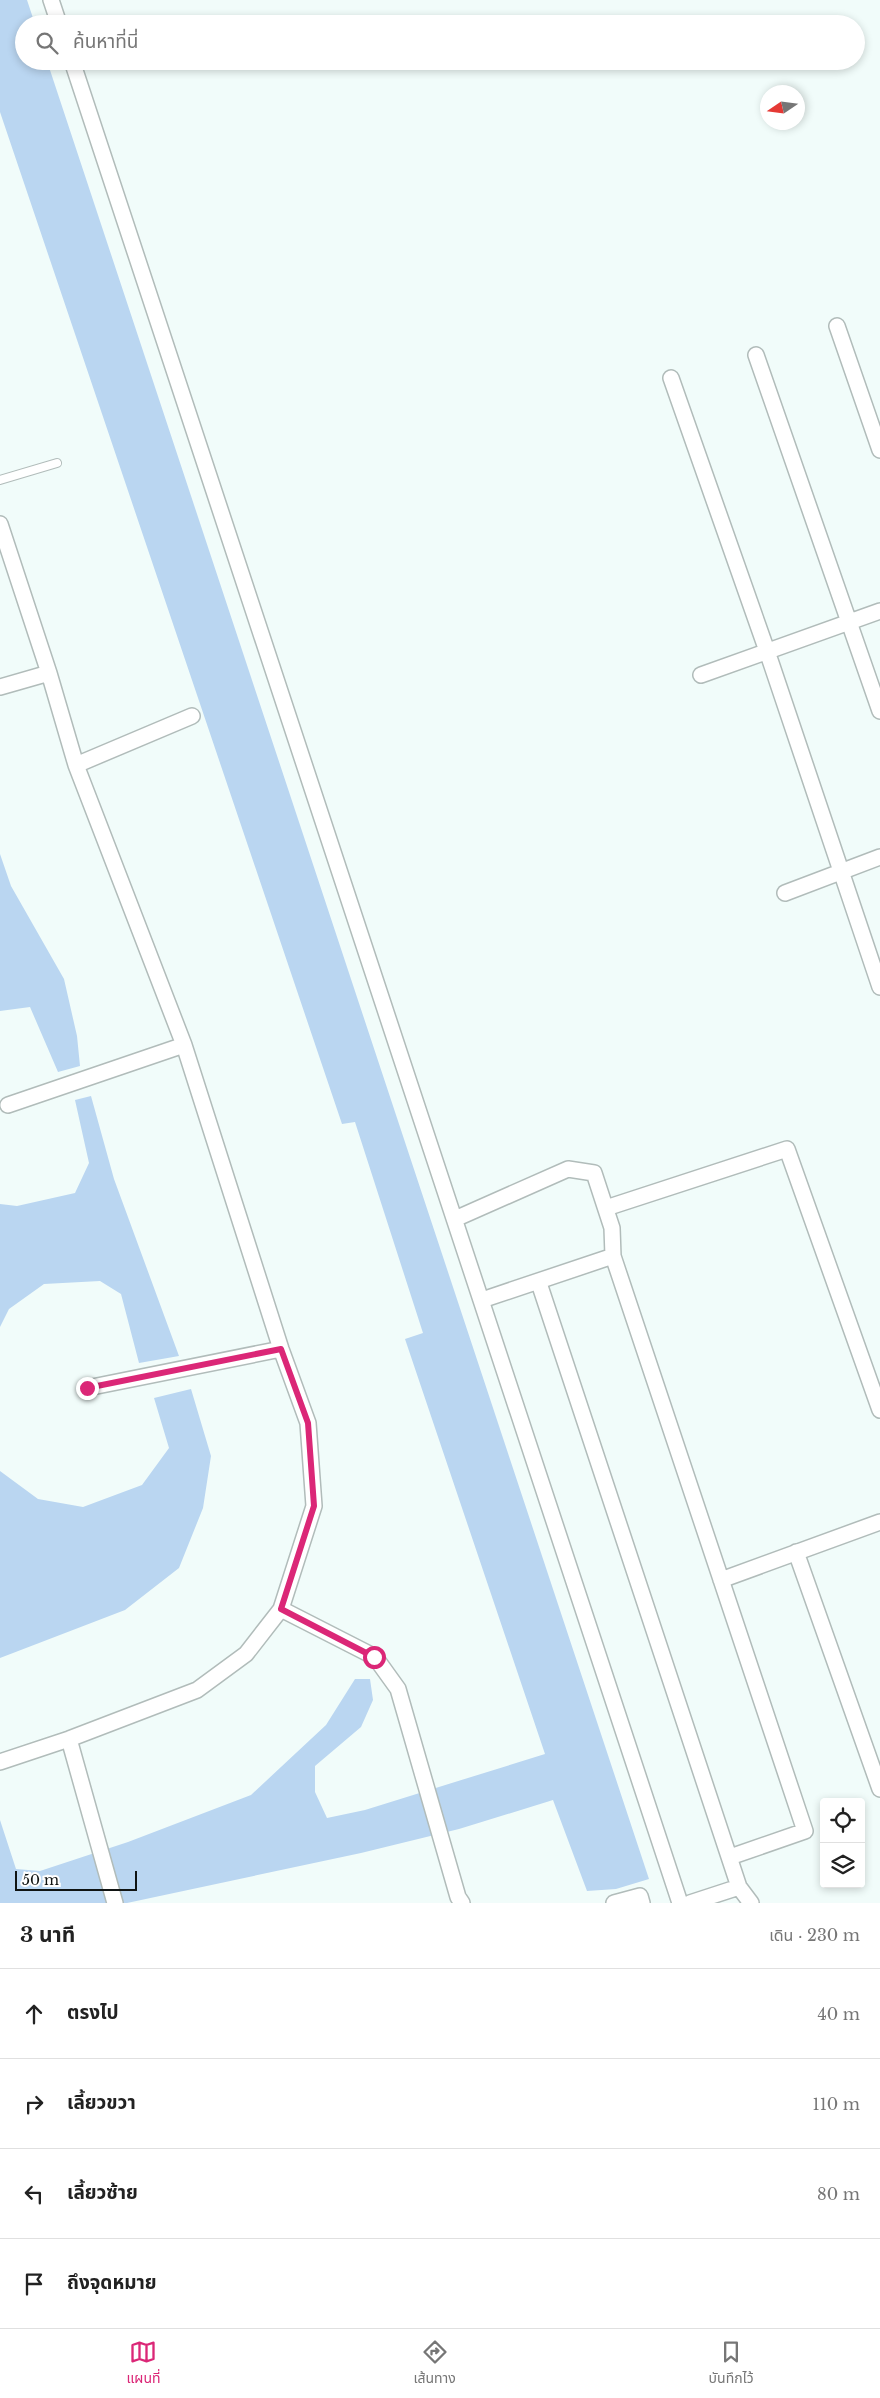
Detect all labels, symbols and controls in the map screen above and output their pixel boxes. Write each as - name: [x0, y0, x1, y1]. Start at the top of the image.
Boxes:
- search box: [15, 15, 865, 70]
- icon: search: [33, 29, 61, 57]
- text: ค้นหาที่นี่: [73, 30, 138, 53]
- north arrow: [760, 85, 805, 130]
- route end: [76, 1377, 99, 1400]
- route start: [363, 1646, 386, 1669]
- map controls: [820, 1798, 865, 1888]
- button: locate: [820, 1798, 865, 1843]
- button: layers: [820, 1843, 865, 1888]
- scale bar: [15, 1868, 138, 1891]
- text: 50 m: [22, 1871, 59, 1889]
- text: 3 นาที: [20, 1922, 75, 1948]
- text: เดิน · 230 m: [769, 1925, 860, 1945]
- icon: ahead: [20, 2000, 48, 2028]
- text: ตรงไป: [67, 2001, 119, 2024]
- text: 40 m: [817, 2004, 860, 2024]
- icon: right: [20, 2090, 48, 2118]
- text: เลี้ยวขวา: [67, 2091, 136, 2114]
- text: 110 m: [813, 2094, 860, 2114]
- icon: left: [20, 2180, 48, 2208]
- text: เลี้ยวซ้าย: [67, 2181, 138, 2204]
- text: 80 m: [817, 2184, 860, 2204]
- icon: arrive: [20, 2270, 48, 2298]
- text: ถึงจุดหมาย: [67, 2271, 157, 2294]
- tab: แผนที่: [126, 2338, 161, 2389]
- tab: เส้นทาง: [413, 2338, 456, 2389]
- tab: บันทึกไว้: [709, 2338, 754, 2389]

